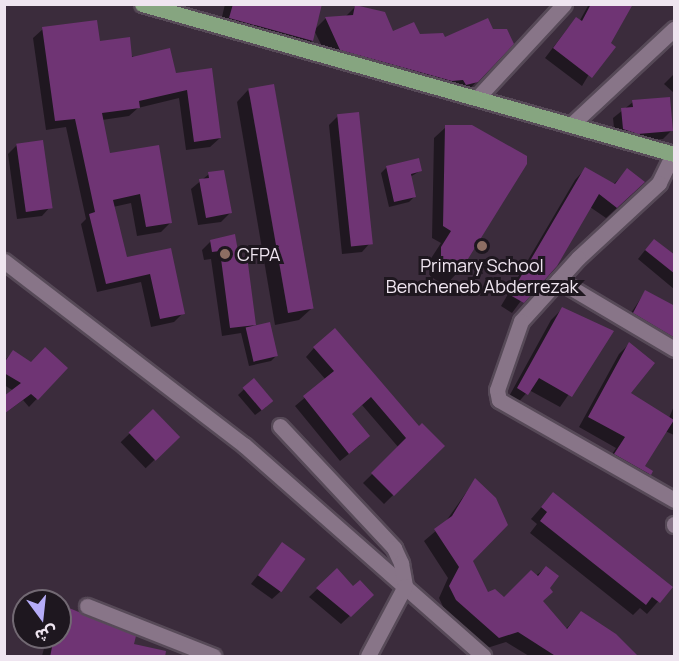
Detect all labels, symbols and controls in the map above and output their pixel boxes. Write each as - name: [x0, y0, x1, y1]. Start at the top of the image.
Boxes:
- marker: Primary School Bencheneb Abderrezak: [475, 239, 489, 253]
- place label: CFPA: [237, 243, 280, 265]
- marker: CFPA: [218, 247, 232, 261]
- place label: Primary School Bencheneb Abderrezak: [386, 255, 578, 298]
- north arrow: [12, 589, 72, 649]
- text: ش: [33, 621, 60, 648]

